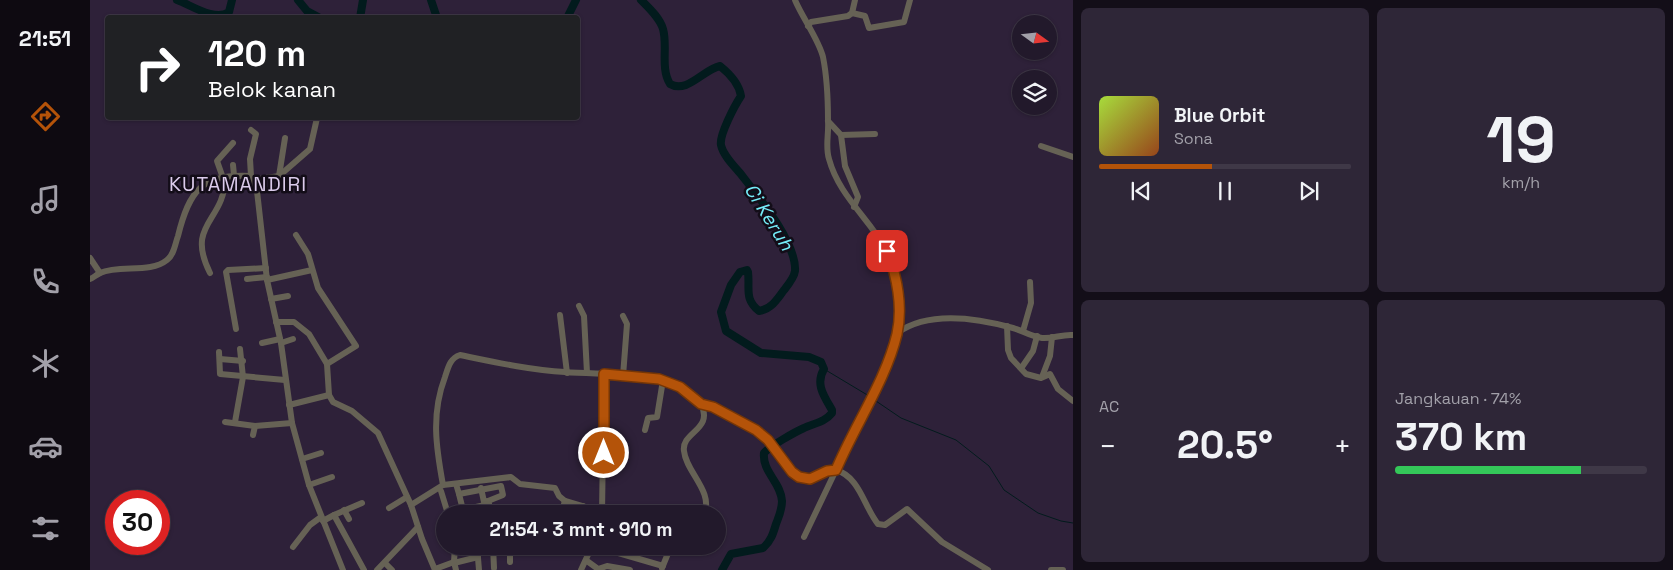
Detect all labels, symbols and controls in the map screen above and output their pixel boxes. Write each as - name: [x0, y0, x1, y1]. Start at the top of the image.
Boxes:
- north arrow: [1012, 15, 1058, 60]
- map controls: [1012, 15, 1057, 115]
- text: 21:51: [19, 24, 71, 52]
- text: 120 m: [208, 32, 306, 76]
- icon: right: [125, 35, 190, 100]
- button: layers: [1012, 70, 1057, 115]
- text: Belok kanan: [208, 75, 336, 103]
- text: 19: [1486, 98, 1556, 181]
- icon: directions: [28, 99, 63, 134]
- text: Blue Orbit: [1174, 103, 1265, 128]
- text: Sona: [1174, 128, 1213, 149]
- district label: KUTAMANDIRI: [169, 171, 307, 197]
- text: km/h: [1502, 172, 1540, 193]
- icon: previous: [1127, 177, 1155, 205]
- icon: pause: [1211, 177, 1239, 205]
- icon: next: [1295, 177, 1323, 205]
- water label: Ci Keruh: [739, 179, 800, 256]
- icon: music: [28, 182, 63, 217]
- pin: [866, 230, 908, 272]
- icon: arrive: [873, 237, 901, 265]
- icon: phone: [28, 264, 63, 299]
- icon: climate: [28, 346, 63, 381]
- text: Jangkauan · 74%: [1395, 388, 1521, 409]
- text: AC: [1099, 396, 1119, 417]
- text: 370 km: [1395, 413, 1527, 461]
- text: 20.5°: [1177, 421, 1273, 469]
- position arrow: [577, 426, 629, 478]
- text: −: [1099, 428, 1116, 464]
- text: +: [1334, 428, 1351, 464]
- icon: car: [28, 429, 63, 464]
- speed limit sign: 30: [105, 490, 170, 555]
- icon: filters: [28, 511, 63, 546]
- text: 21:54 · 3 mnt · 910 m: [489, 517, 673, 542]

